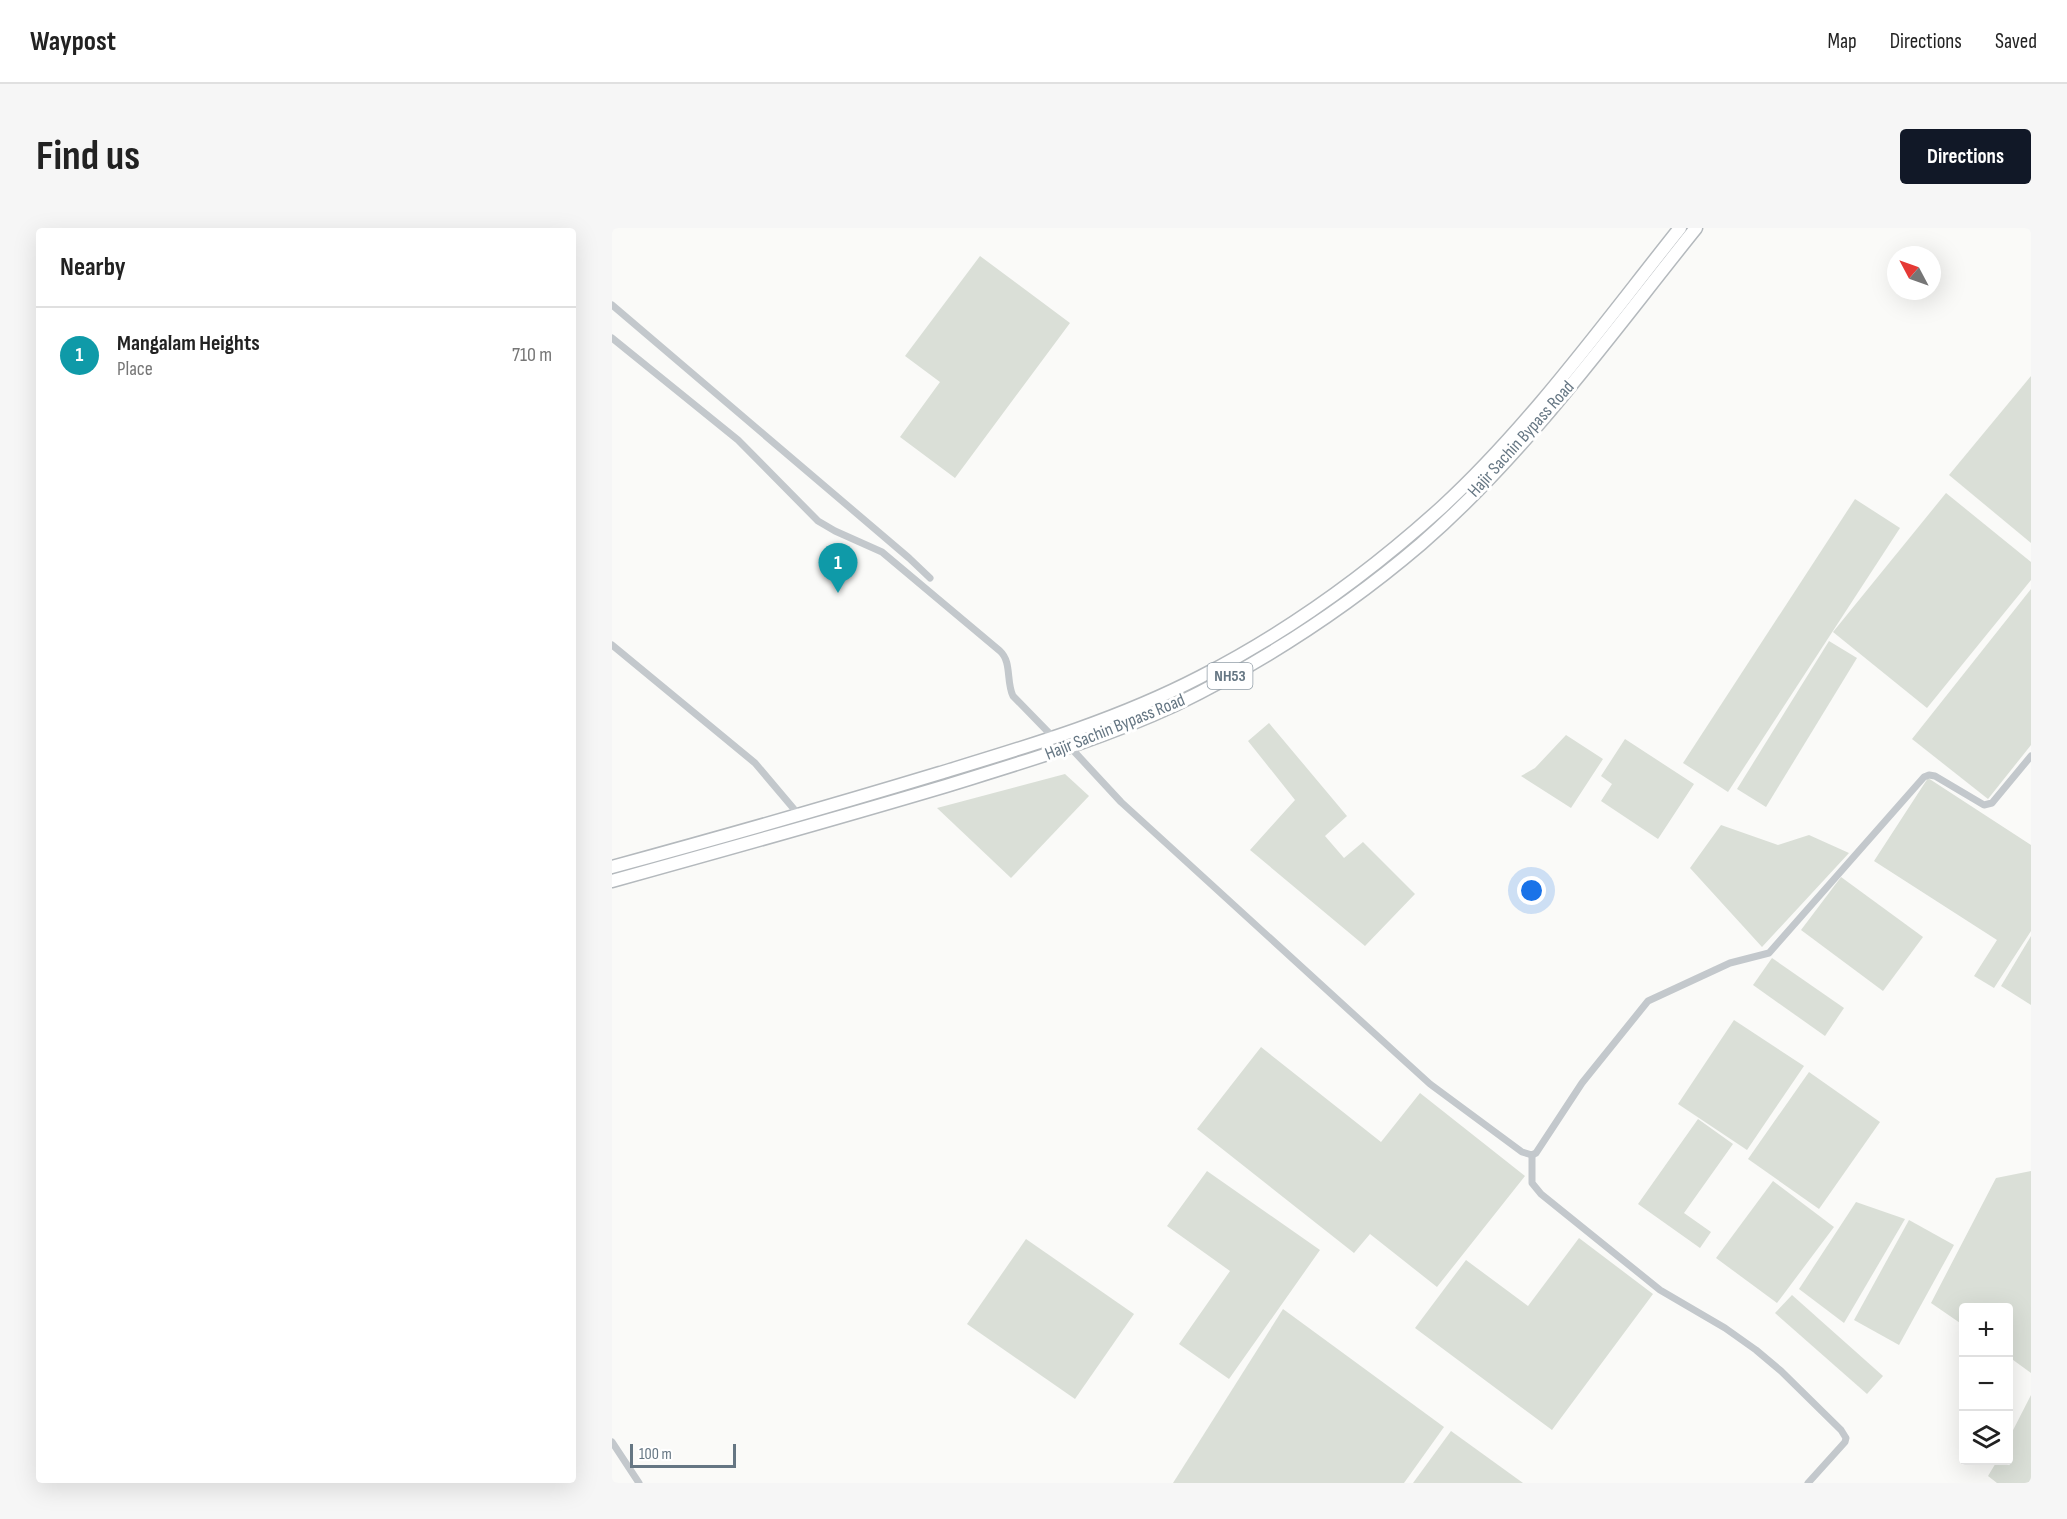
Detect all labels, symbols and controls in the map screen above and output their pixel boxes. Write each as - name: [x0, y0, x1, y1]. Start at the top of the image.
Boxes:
- text: Waypost: [30, 25, 116, 58]
- text: Map: [1827, 29, 1857, 54]
- text: Directions: [1890, 29, 1962, 54]
- text: Saved: [1995, 29, 2037, 54]
- button: Directions: [1900, 129, 2031, 184]
- text: Find us: [36, 131, 140, 182]
- north arrow: [1887, 246, 1941, 300]
- text: Nearby: [60, 252, 126, 283]
- text: Mangalam Heights: [117, 330, 260, 357]
- text: 1: [76, 343, 83, 367]
- text: 710 m: [512, 343, 552, 367]
- text: Place: [117, 357, 153, 381]
- street label: Hajir Sachin Bypass Road: [1463, 377, 1579, 501]
- pin: 1: [818, 544, 858, 593]
- road number: NH53: [1208, 663, 1252, 689]
- street label: Hajir Sachin Bypass Road: [1042, 689, 1188, 765]
- your location: [1517, 876, 1546, 905]
- map controls: [1959, 1303, 2013, 1465]
- button: +: [1959, 1303, 2013, 1357]
- button: −: [1959, 1357, 2013, 1411]
- button: layers: [1959, 1411, 2013, 1465]
- scale bar: [630, 1441, 736, 1468]
- text: 100 m: [639, 1445, 672, 1464]

